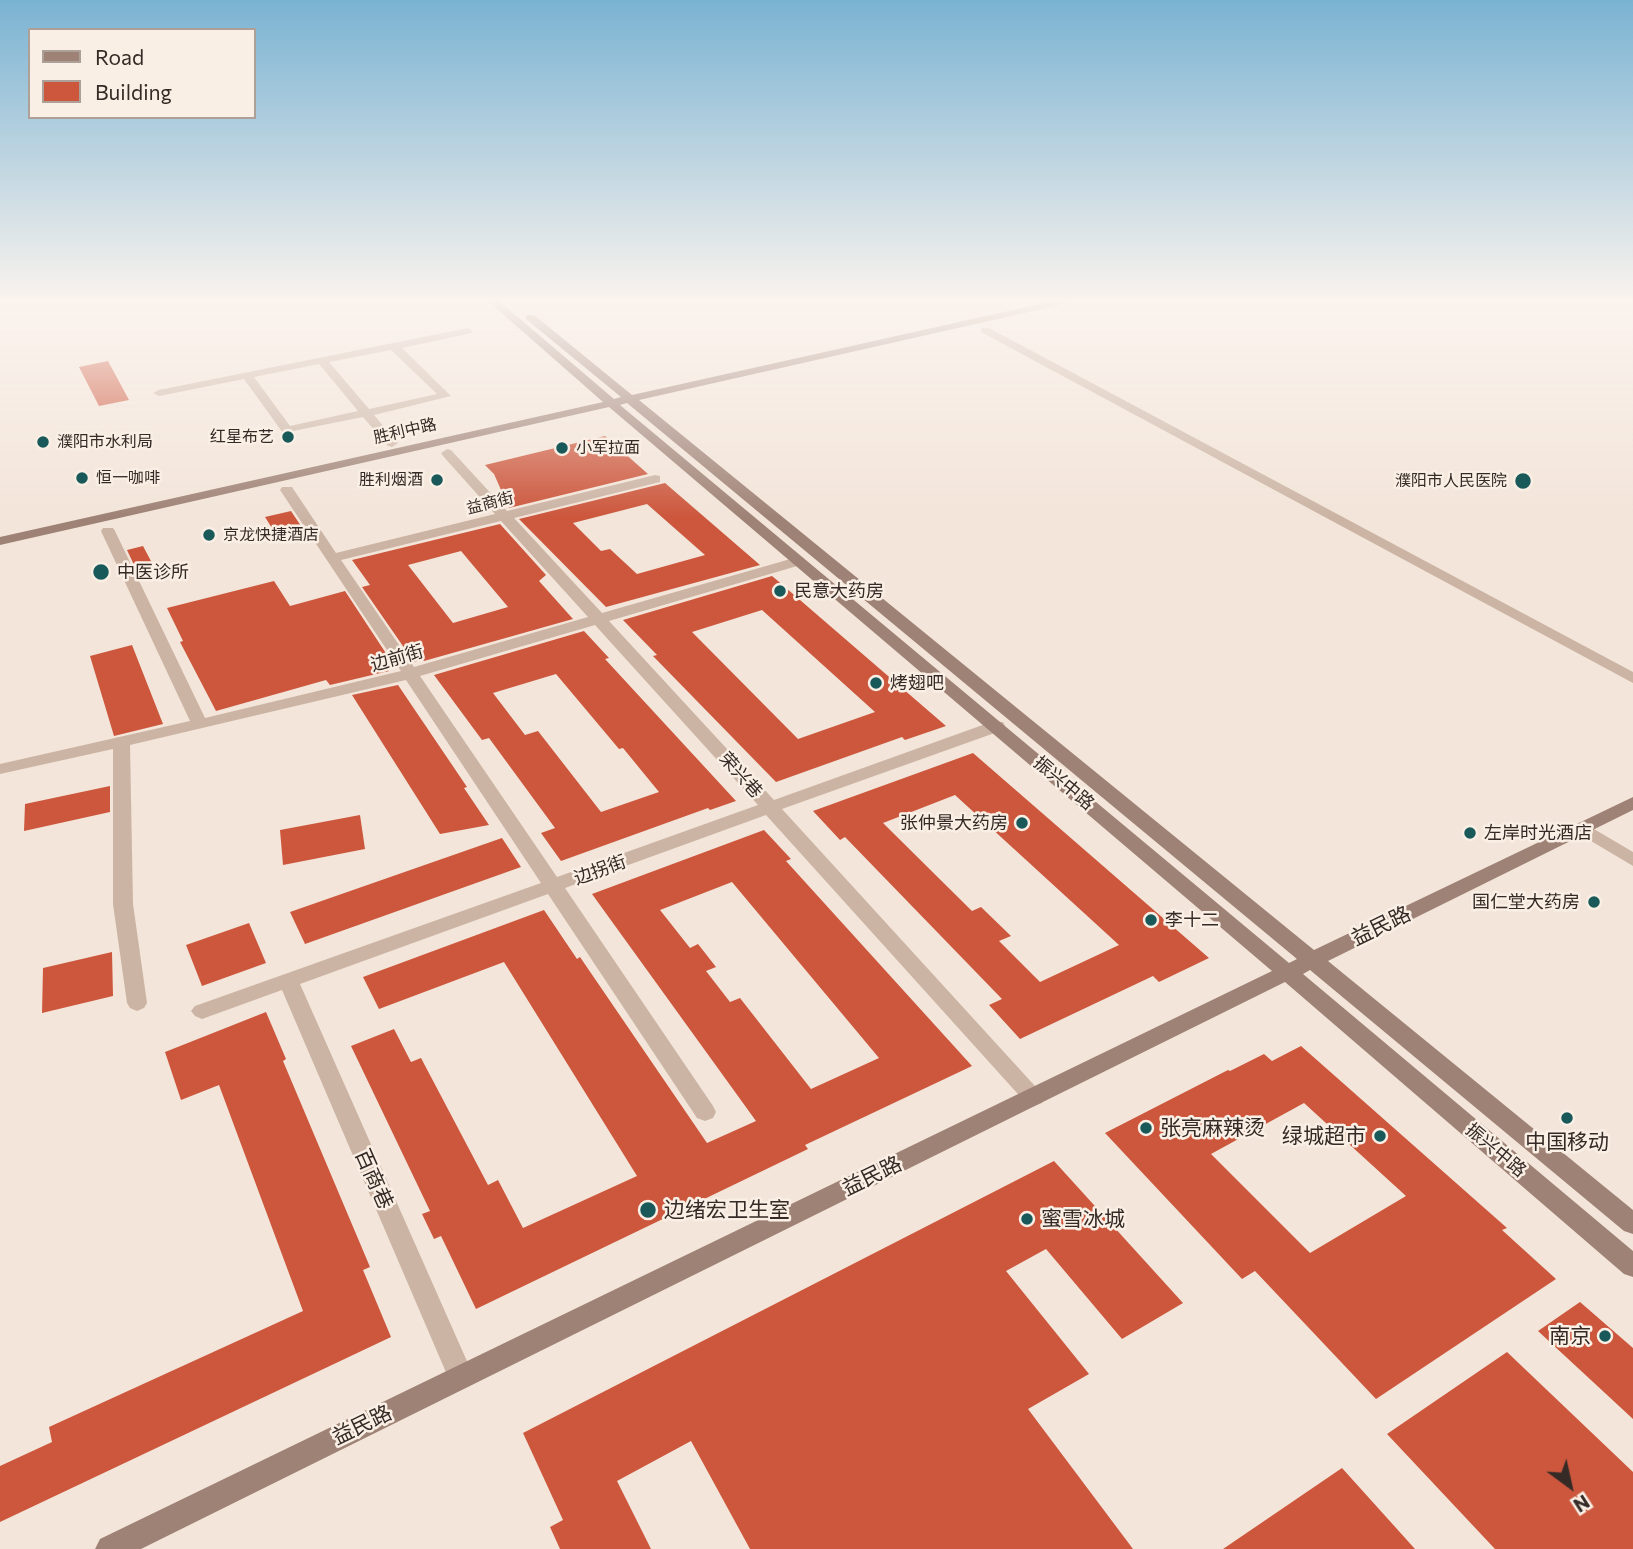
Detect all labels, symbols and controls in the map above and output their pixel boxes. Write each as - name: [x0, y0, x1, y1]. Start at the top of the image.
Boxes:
- legend: [28, 28, 256, 119]
- text: Road: [95, 44, 144, 69]
- text: Building: [95, 79, 172, 104]
- street label: 胜利中路: [372, 414, 438, 448]
- place label: 红星布艺: [210, 427, 274, 447]
- marker: 红星布艺: [280, 429, 296, 445]
- place label: 濮阳市水利局: [57, 432, 153, 452]
- marker: 濮阳市水利局: [35, 434, 51, 450]
- place label: 小军拉面: [576, 438, 640, 458]
- marker: 小军拉面: [554, 440, 570, 456]
- place label: 恒一咖啡: [96, 468, 160, 488]
- marker: 恒一咖啡: [74, 470, 90, 486]
- place label: 胜利烟酒: [359, 470, 423, 490]
- place label: 濮阳市人民医院: [1395, 471, 1507, 491]
- marker: 濮阳市人民医院: [1513, 471, 1533, 491]
- marker: 胜利烟酒: [429, 472, 445, 488]
- street label: 益商街: [464, 488, 516, 518]
- place label: 京龙快捷酒店: [223, 525, 319, 545]
- marker: 京龙快捷酒店: [201, 527, 217, 543]
- place label: 中医诊所: [117, 561, 189, 583]
- marker: 中医诊所: [91, 562, 111, 582]
- place label: 民意大药房: [794, 580, 884, 602]
- marker: 民意大药房: [772, 583, 788, 599]
- street label: 边前街: [368, 640, 426, 676]
- place label: 烤翅吧: [890, 672, 944, 694]
- marker: 烤翅吧: [868, 675, 884, 691]
- street label: 荣兴巷: [715, 748, 767, 802]
- street label: 振兴中路: [1029, 752, 1099, 814]
- place label: 张仲景大药房: [900, 812, 1008, 834]
- marker: 张仲景大药房: [1014, 815, 1030, 831]
- place label: 左岸时光酒店: [1484, 822, 1592, 844]
- marker: 左岸时光酒店: [1462, 825, 1478, 841]
- street label: 边拐街: [571, 851, 629, 889]
- place label: 国仁堂大药房: [1472, 891, 1580, 913]
- marker: 国仁堂大药房: [1586, 894, 1602, 910]
- street label: 益民路: [1347, 901, 1415, 951]
- place label: 李十二: [1165, 909, 1219, 931]
- marker: 李十二: [1143, 912, 1159, 928]
- marker: 中国移动: [1559, 1110, 1575, 1126]
- place label: 张亮麻辣烫: [1160, 1115, 1265, 1141]
- street label: 振兴中路: [1461, 1119, 1531, 1181]
- marker: 张亮麻辣烫: [1138, 1120, 1154, 1136]
- place label: 绿城超市: [1282, 1123, 1366, 1149]
- marker: 绿城超市: [1372, 1128, 1388, 1144]
- place label: 中国移动: [1525, 1129, 1609, 1155]
- street label: 百商巷: [350, 1145, 398, 1213]
- street label: 益民路: [838, 1151, 906, 1201]
- place label: 边绪宏卫生室: [664, 1197, 790, 1223]
- marker: 边绪宏卫生室: [638, 1200, 658, 1220]
- place label: 蜜雪冰城: [1041, 1206, 1125, 1232]
- marker: 蜜雪冰城: [1019, 1211, 1035, 1227]
- place label: 南京: [1549, 1323, 1591, 1349]
- marker: 南京: [1597, 1328, 1613, 1344]
- street label: 益民路: [328, 1400, 396, 1450]
- north arrow: [1535, 1451, 1605, 1521]
- text: N: [1569, 1490, 1594, 1518]

